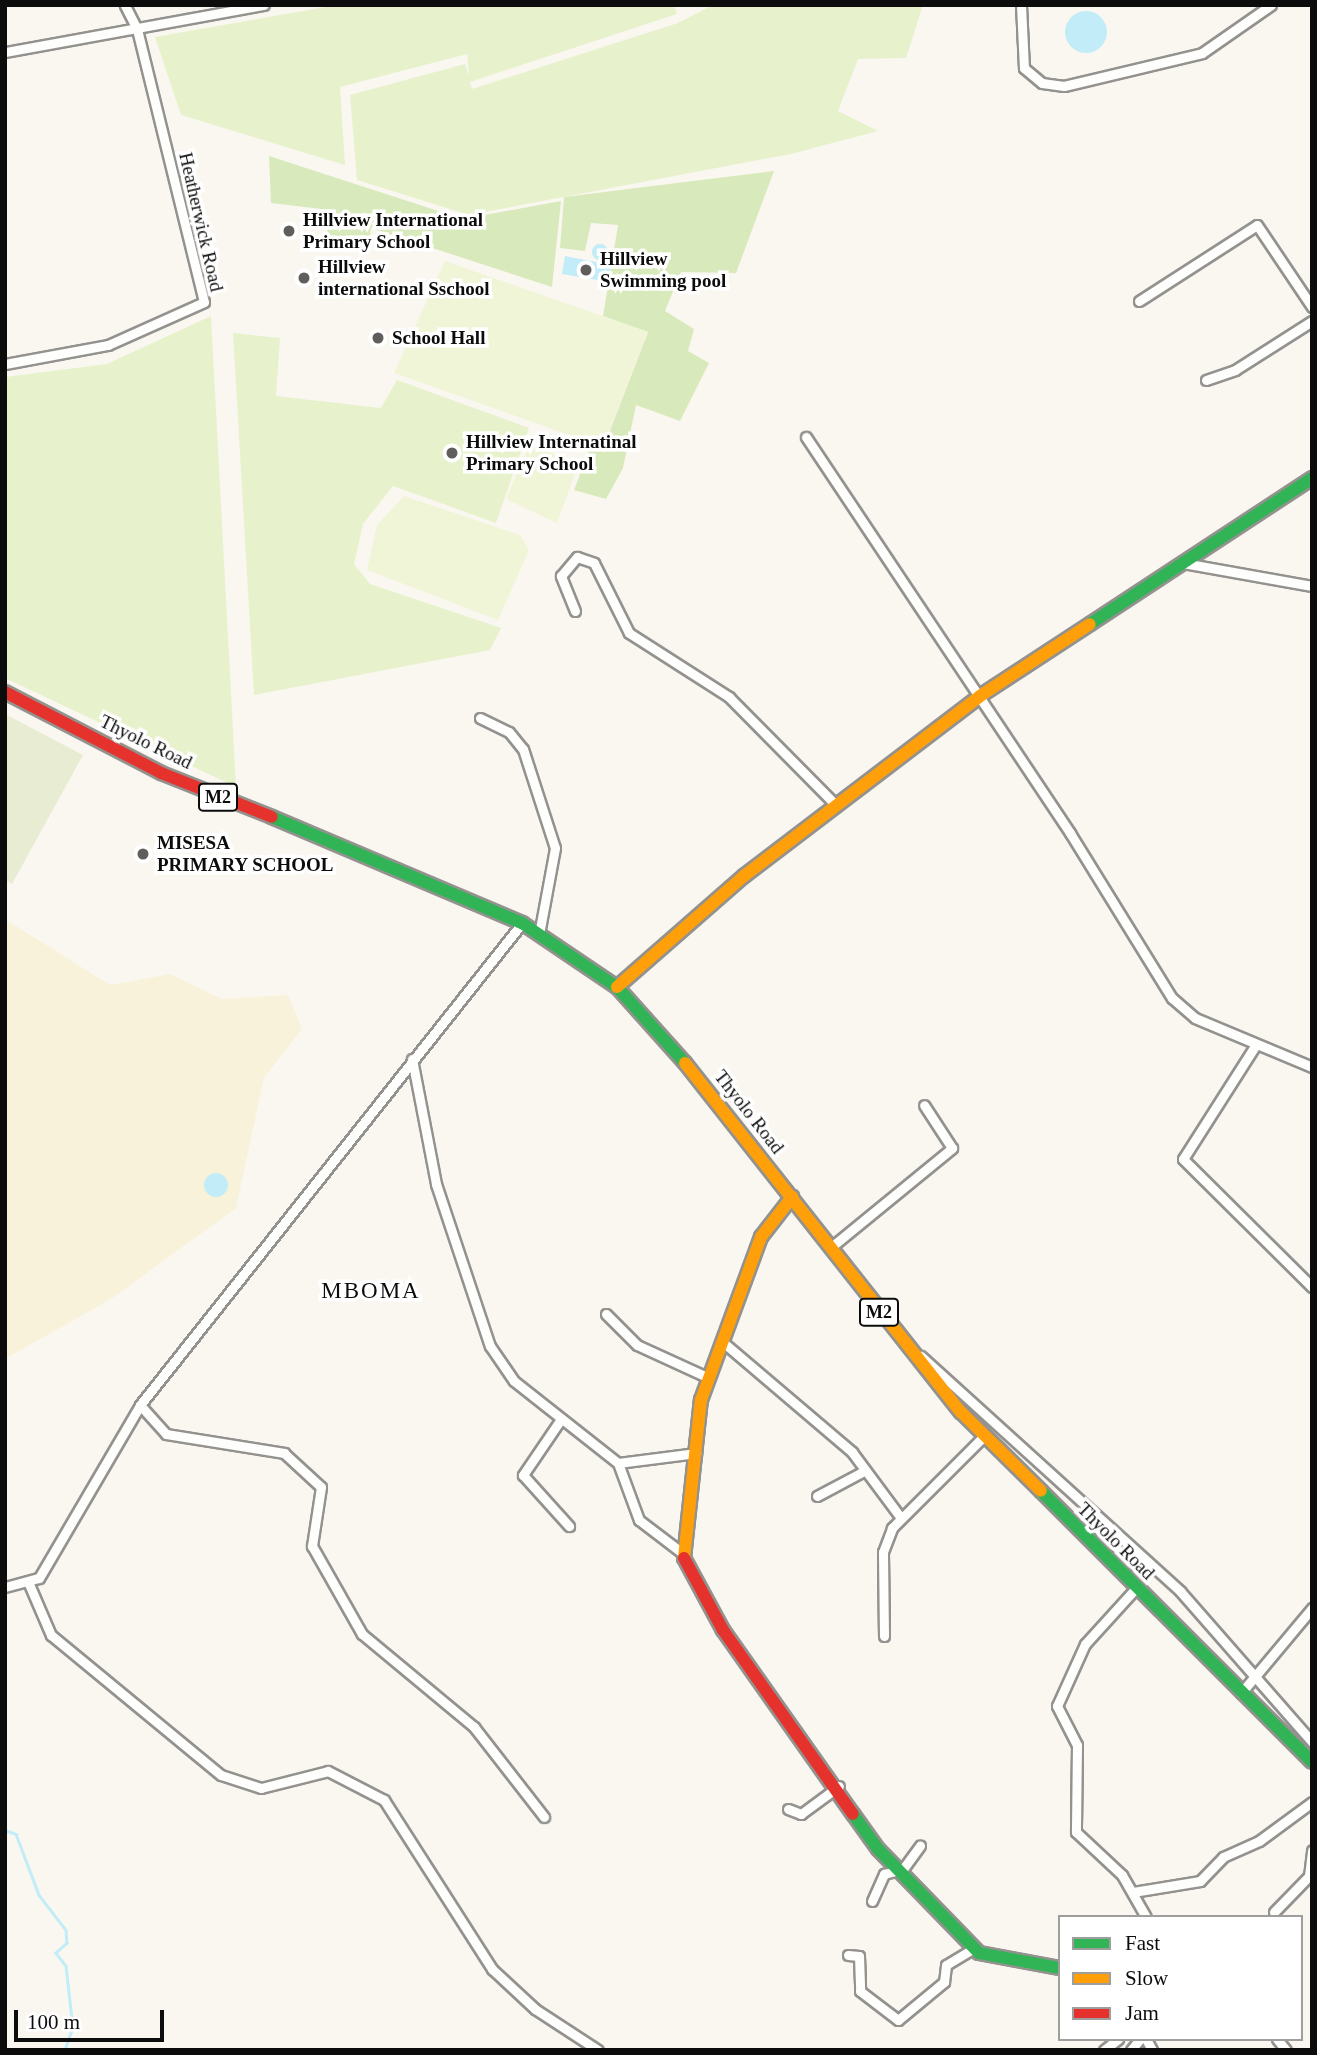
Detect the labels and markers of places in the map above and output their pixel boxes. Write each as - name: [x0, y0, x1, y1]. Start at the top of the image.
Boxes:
- place label: Hillview International Primary School: [303, 209, 483, 253]
- marker: Hillview International Primary School: [281, 223, 297, 239]
- place label: Hillview Swimming pool: [600, 248, 726, 292]
- place label: Hillview international Sschool: [318, 256, 490, 300]
- marker: Hillview Swimming pool: [578, 262, 594, 278]
- marker: Hillview international Sschool: [296, 270, 312, 286]
- place label: School Hall: [392, 327, 485, 349]
- marker: School Hall: [370, 330, 386, 346]
- place label: Hillview Internatinal Primary School: [466, 431, 636, 475]
- marker: Hillview Internatinal Primary School: [444, 445, 460, 461]
- place label: MISESA PRIMARY SCHOOL: [157, 832, 334, 876]
- marker: MISESA PRIMARY SCHOOL: [135, 846, 151, 862]

